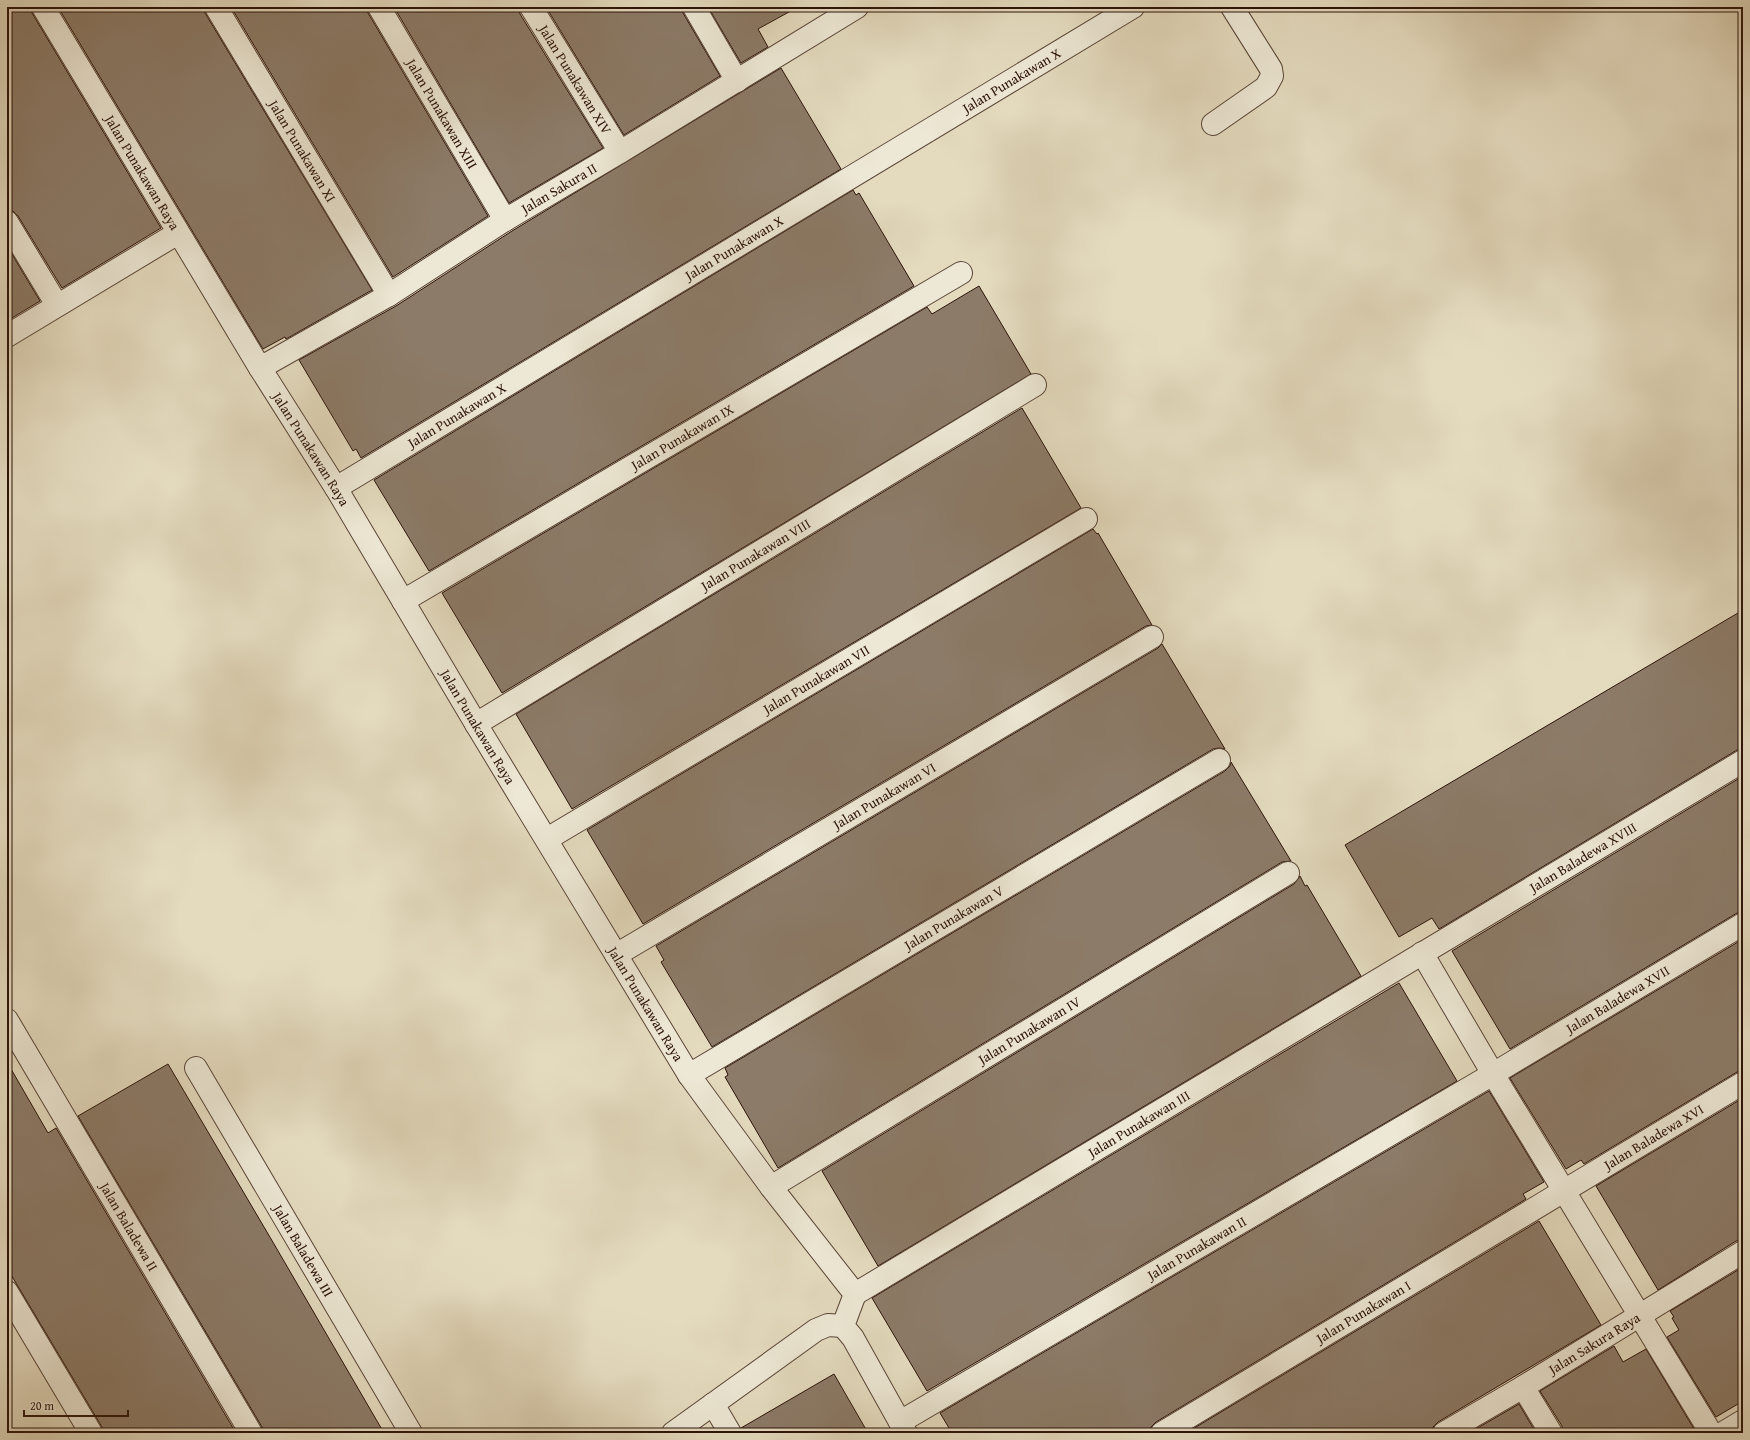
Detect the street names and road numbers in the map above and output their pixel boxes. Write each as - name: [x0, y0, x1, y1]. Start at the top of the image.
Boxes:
- street label: Jalan Punakawan XIV: [533, 19, 617, 138]
- street label: Jalan Punakawan X: [957, 43, 1065, 119]
- street label: Jalan Punakawan XIII: [401, 53, 482, 172]
- street label: Jalan Punakawan XI: [263, 94, 341, 206]
- street label: Jalan Punakawan Raya: [99, 109, 185, 234]
- street label: Jalan Sakura II: [516, 158, 600, 219]
- street label: Jalan Punakawan X: [679, 210, 787, 286]
- street label: Jalan Punakawan X: [402, 378, 510, 454]
- street label: Jalan Punakawan Raya: [267, 387, 355, 510]
- street label: Jalan Punakawan IX: [626, 399, 738, 476]
- street label: Jalan Punakawan VIII: [695, 513, 814, 596]
- street label: Jalan Punakawan VII: [757, 640, 873, 720]
- street label: Jalan Punakawan Raya: [435, 664, 520, 788]
- street label: Jalan Punakawan VI: [827, 757, 940, 835]
- street label: Jalan Baladewa XVIII: [1524, 817, 1640, 898]
- street label: Jalan Punakawan V: [899, 880, 1007, 956]
- street label: Jalan Punakawan Raya: [602, 941, 689, 1065]
- street label: Jalan Baladewa XVII: [1560, 960, 1673, 1039]
- street label: Jalan Punakawan IV: [972, 991, 1084, 1070]
- street label: Jalan Punakawan III: [1082, 1085, 1194, 1163]
- street label: Jalan Baladewa XVI: [1598, 1099, 1707, 1176]
- street label: Jalan Baladewa II: [94, 1177, 163, 1275]
- street label: Jalan Baladewa III: [268, 1199, 339, 1301]
- street label: Jalan Punakawan II: [1142, 1211, 1250, 1286]
- street label: Jalan Punakawan I: [1310, 1275, 1414, 1349]
- street label: Jalan Sakura Raya: [1543, 1307, 1644, 1380]

